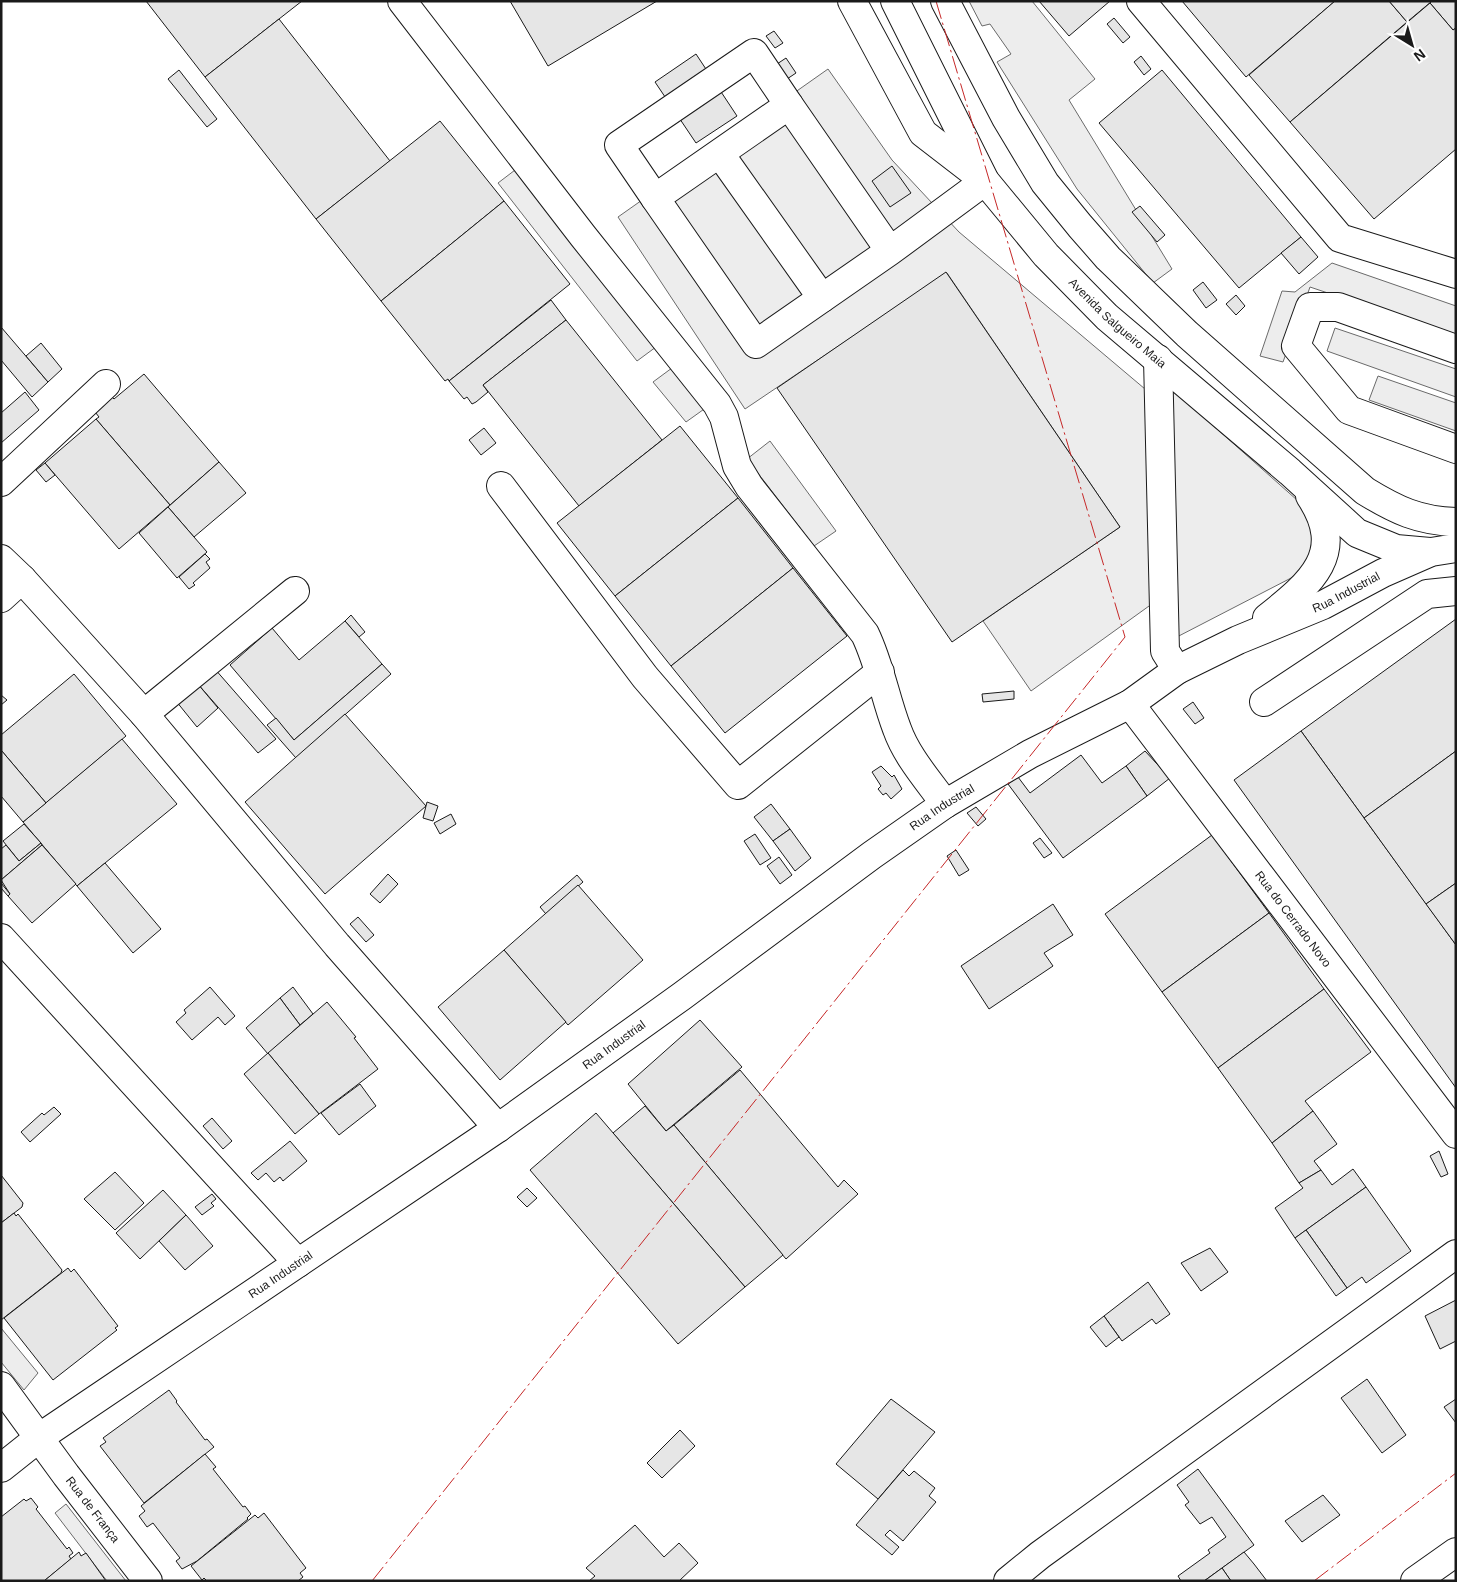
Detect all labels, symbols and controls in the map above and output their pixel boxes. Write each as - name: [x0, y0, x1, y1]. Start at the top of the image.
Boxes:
- north arrow: [1387, 20, 1437, 70]
- text: N: [1411, 46, 1429, 65]
- street label: Avenida Salgueiro Maia: [1066, 275, 1169, 371]
- street label: Rua Industrial: [1310, 569, 1382, 616]
- street label: Rua Industrial: [907, 781, 977, 834]
- street label: Rua do Cerrado Novo: [1252, 868, 1334, 970]
- street label: Rua Industrial: [580, 1018, 648, 1072]
- street label: Rua Industrial: [246, 1248, 315, 1301]
- street label: Rua de França: [63, 1474, 123, 1546]

